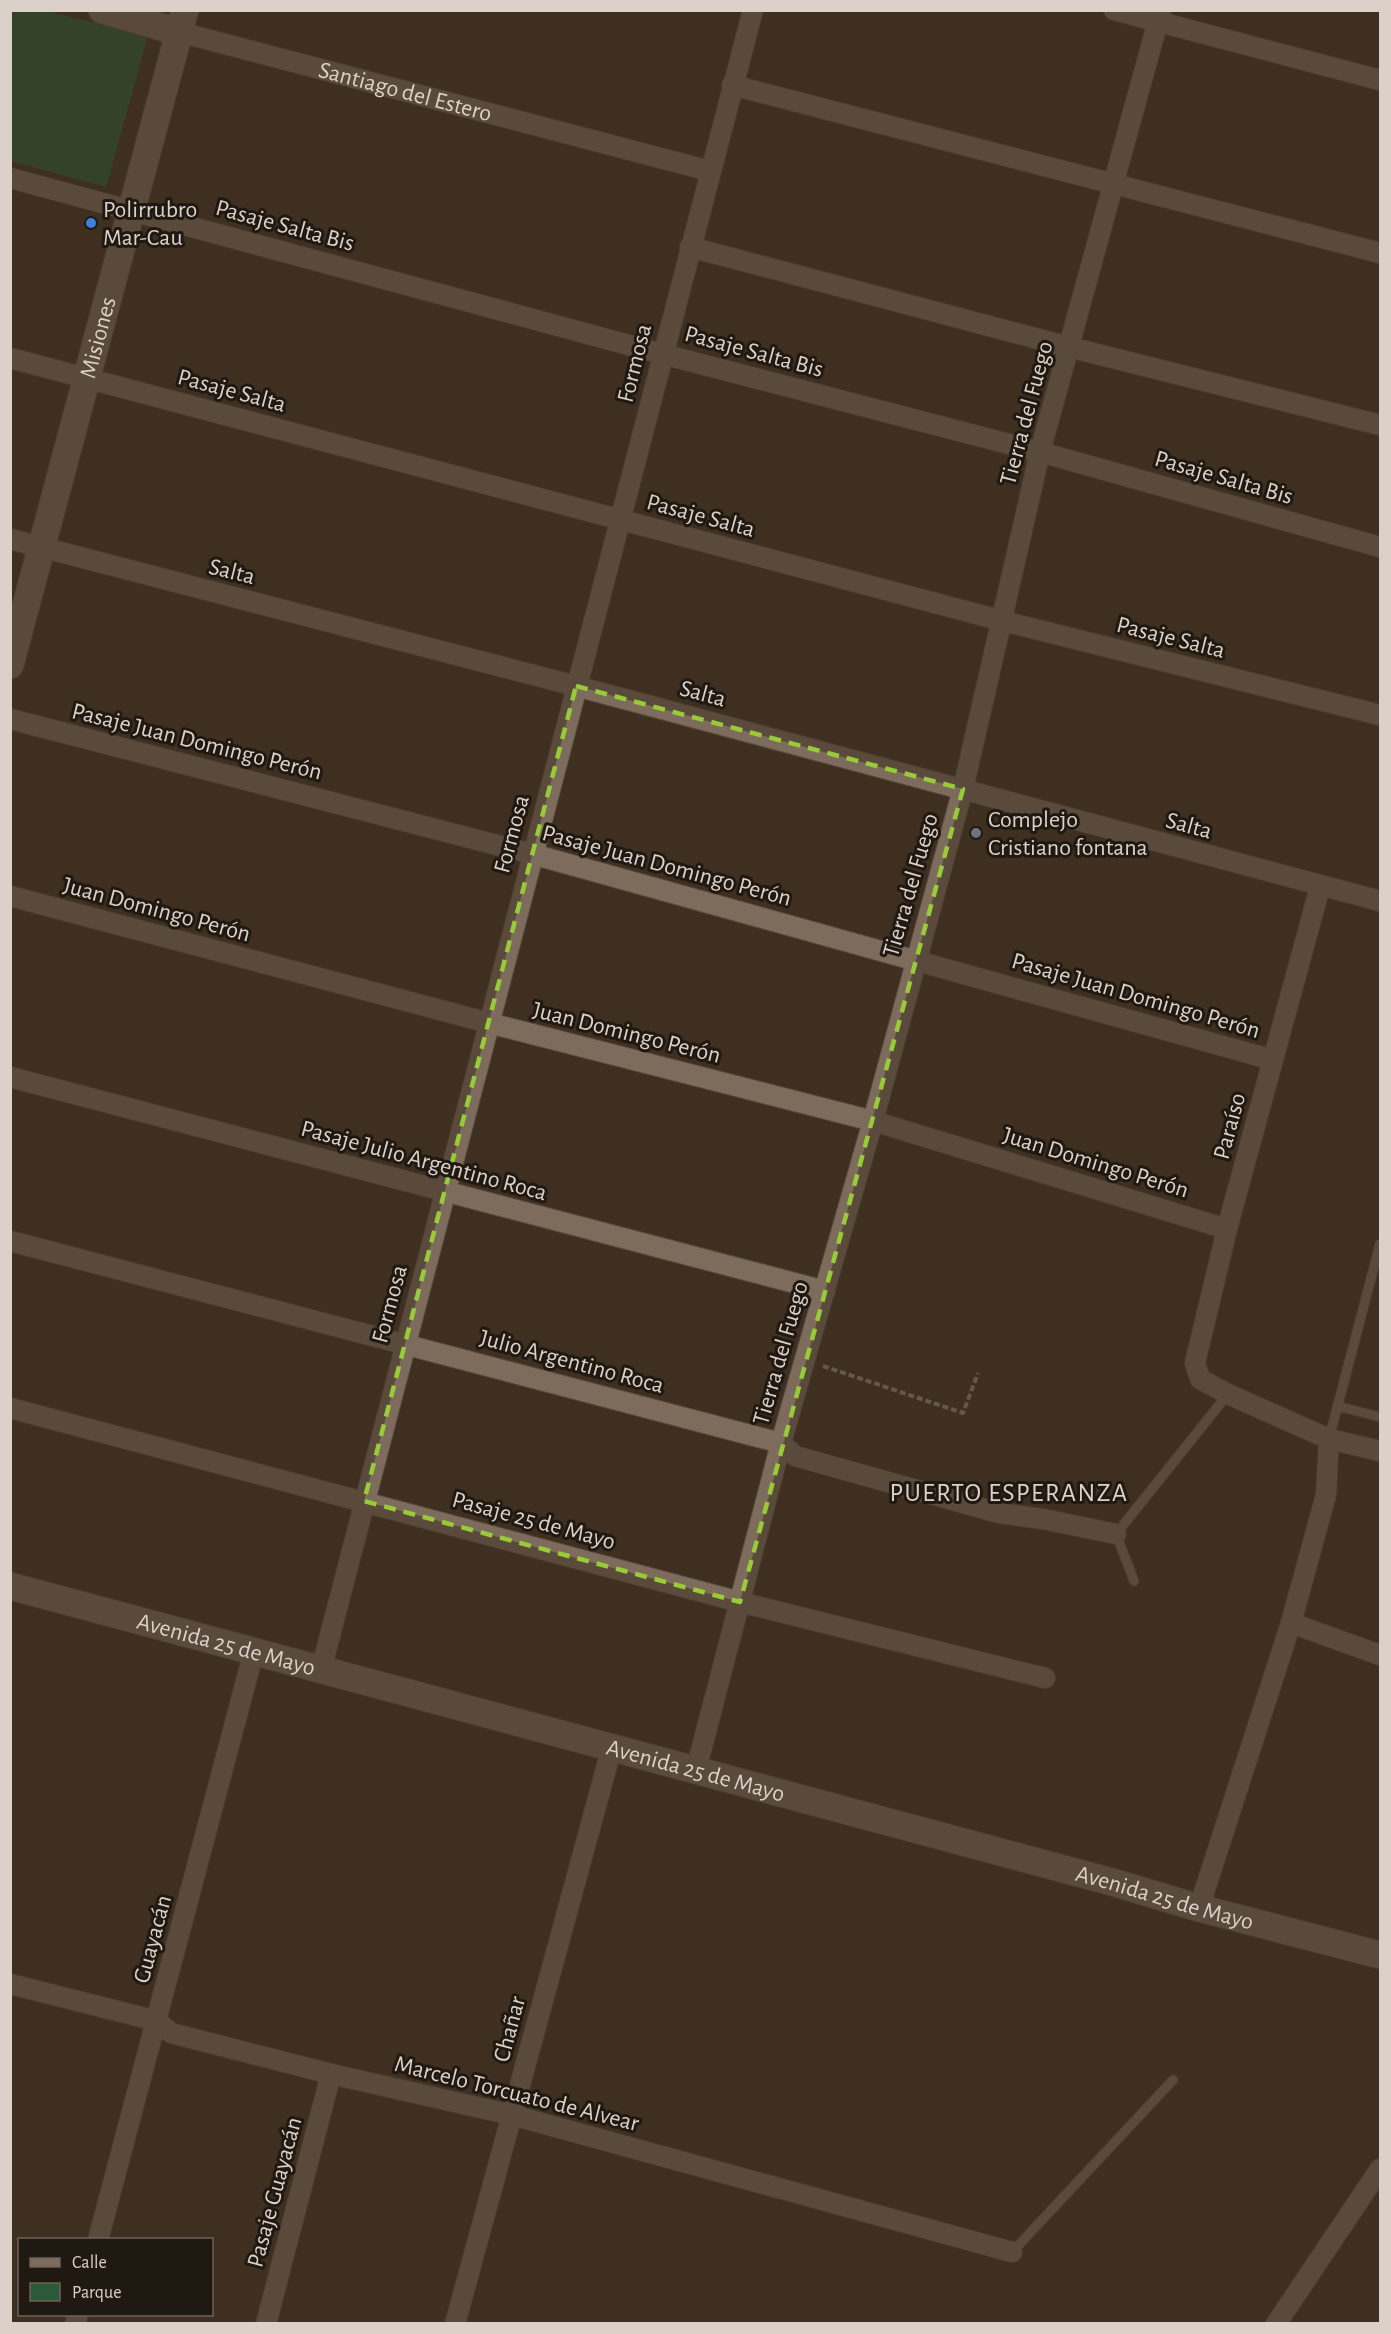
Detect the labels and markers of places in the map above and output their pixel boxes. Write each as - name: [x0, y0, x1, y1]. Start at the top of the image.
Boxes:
- place label: Polirrubro Mar-Cau: [103, 198, 197, 250]
- marker: Polirrubro Mar-Cau: [84, 216, 98, 230]
- place label: Complejo Cristiano fontana: [988, 808, 1148, 860]
- marker: Complejo Cristiano fontana: [969, 826, 983, 840]

